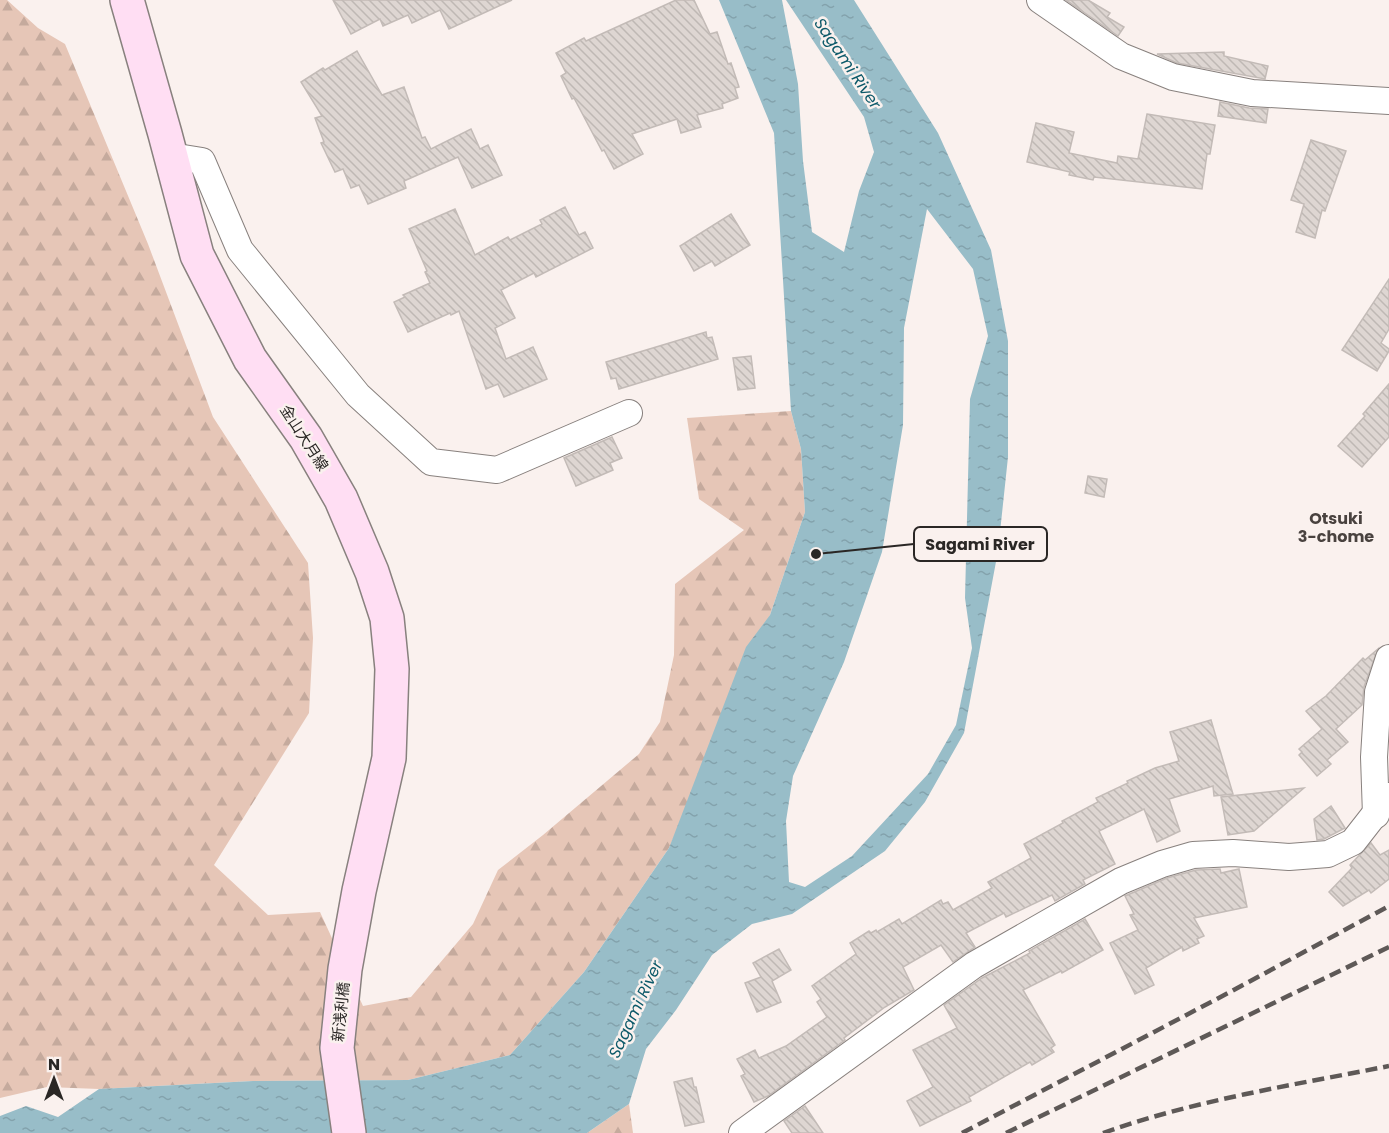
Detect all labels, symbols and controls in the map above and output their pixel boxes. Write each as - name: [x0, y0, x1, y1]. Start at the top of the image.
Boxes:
- water label: Sagami River: [809, 13, 887, 114]
- street label: 金山大月線: [275, 401, 334, 475]
- district label: Otsuki 3-chome: [1298, 507, 1374, 548]
- callout: Sagami River: [914, 527, 1047, 561]
- text: Sagami River: [925, 533, 1035, 556]
- water label: Sagami River: [603, 956, 669, 1062]
- street label: 新浅利橋: [327, 981, 354, 1043]
- north arrow: [24, 1049, 84, 1109]
- text: N: [48, 1053, 60, 1076]

